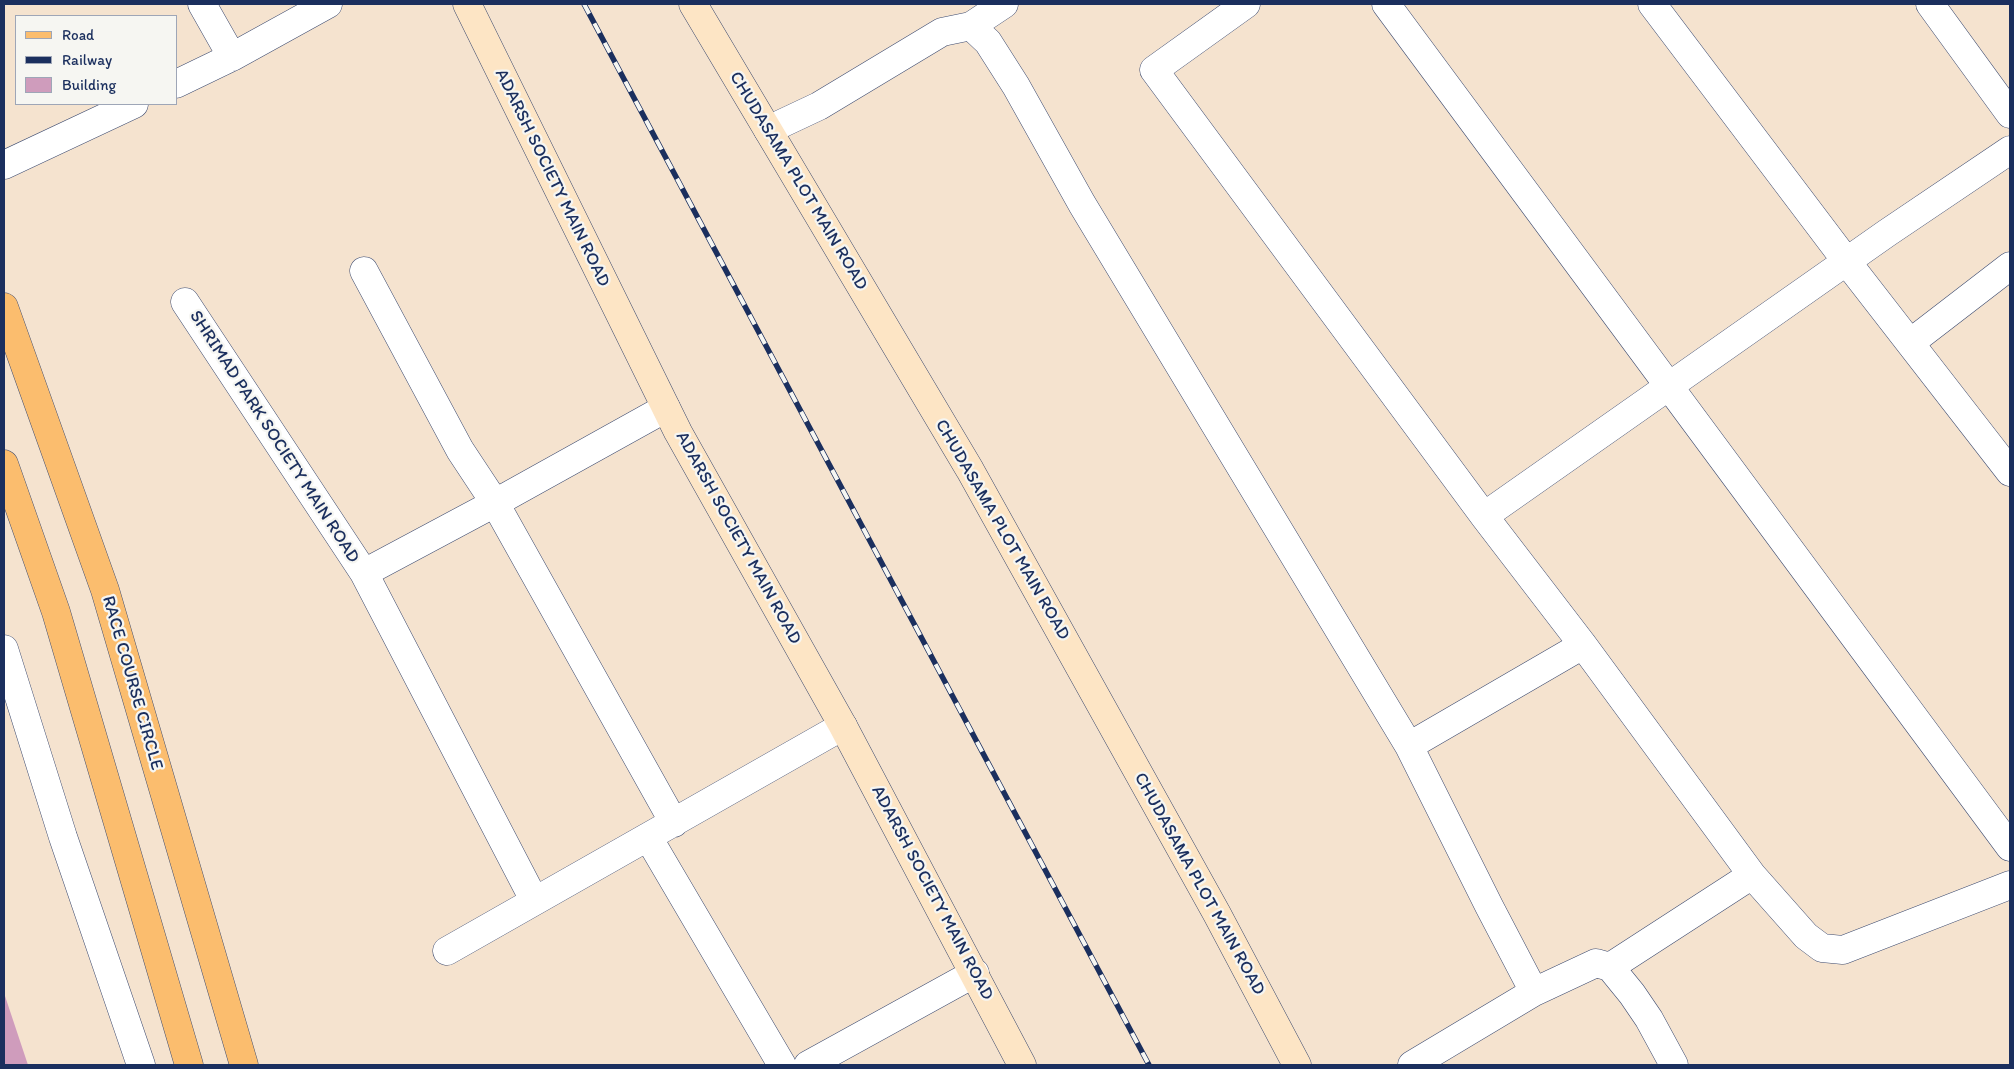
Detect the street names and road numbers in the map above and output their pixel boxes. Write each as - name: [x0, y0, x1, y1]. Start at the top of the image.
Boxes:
- street label: ADARSH SOCIETY MAIN ROAD: [490, 65, 614, 291]
- street label: CHUDASAMA PLOT MAIN ROAD: [724, 68, 872, 294]
- street label: SHRIMAD PARK SOCIETY MAIN ROAD: [184, 307, 364, 567]
- street label: CHUDASAMA PLOT MAIN ROAD: [930, 416, 1074, 644]
- street label: ADARSH SOCIETY MAIN ROAD: [670, 428, 806, 648]
- street label: RACE COURSE CIRCLE: [97, 593, 167, 773]
- street label: CHUDASAMA PLOT MAIN ROAD: [1129, 769, 1269, 999]
- street label: ADARSH SOCIETY MAIN ROAD: [866, 782, 998, 1004]

